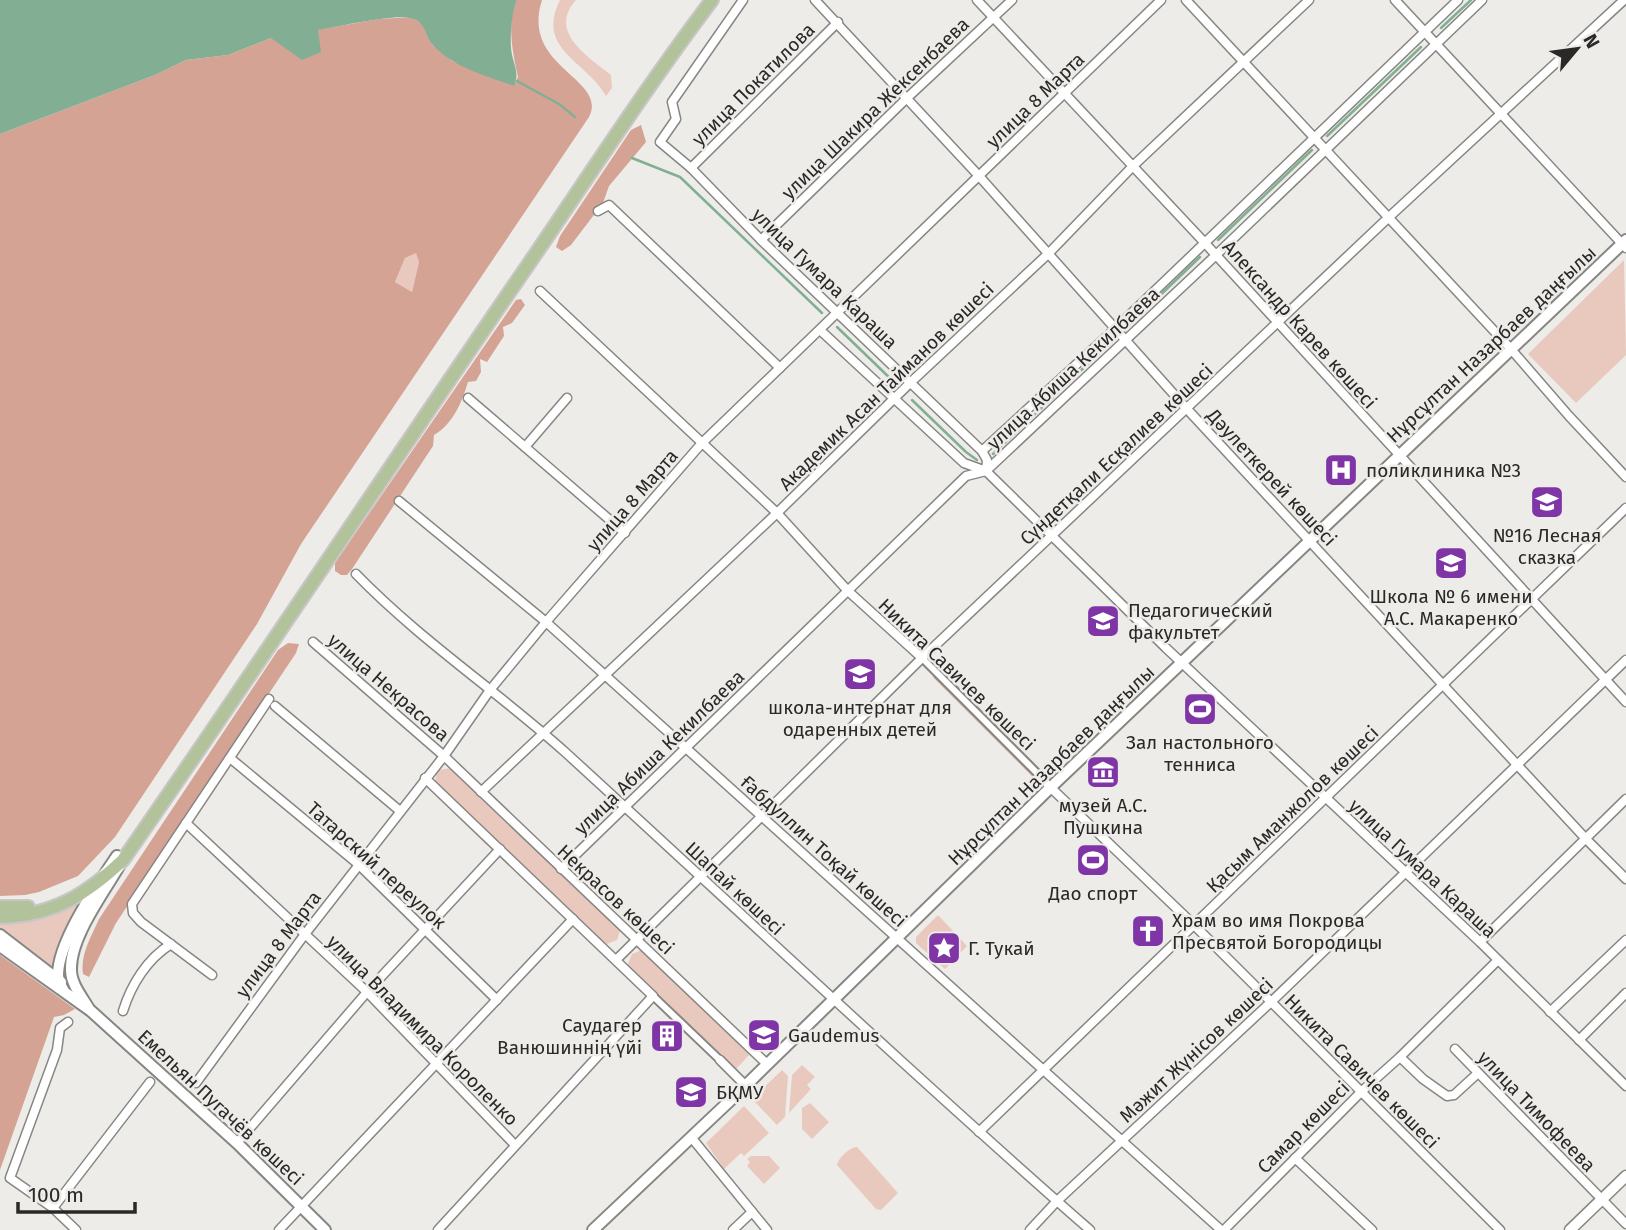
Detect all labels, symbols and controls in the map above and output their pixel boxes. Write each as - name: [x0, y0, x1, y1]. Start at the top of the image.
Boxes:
- street label: улица Шакира Жексенбаева: [777, 13, 974, 204]
- north arrow: [1542, 14, 1612, 84]
- street label: улица Покатилова: [687, 18, 820, 151]
- text: N: [1578, 30, 1605, 52]
- street label: улица 8 Марта: [981, 48, 1089, 153]
- street label: улица Гумара Караша: [747, 203, 902, 354]
- street label: Александр Карев көшесі: [1218, 235, 1381, 413]
- street label: Нұрсұлтан Назарбаев даңғылы: [1382, 241, 1601, 448]
- street label: Академик Асан Тайманов көшесі: [774, 277, 999, 495]
- street label: улица Абиша Кекилбаева: [982, 282, 1164, 454]
- street label: Сүндетқали Есқалиев көшесі: [1015, 359, 1218, 550]
- street label: Дәулеткерей көшесі: [1201, 403, 1341, 551]
- street label: улица 8 Марта: [582, 445, 683, 556]
- hospital icon: поликлиника №3: [1322, 451, 1360, 489]
- place label: поликлиника №3: [1366, 459, 1521, 482]
- school or university icon: №16 Лесная сказка: [1528, 483, 1566, 521]
- place label: №16 Лесная сказка: [1493, 524, 1601, 569]
- school or university icon: Школа № 6 имени А.С. Макаренко: [1432, 544, 1470, 582]
- place label: Школа № 6 имени А.С. Макаренко: [1369, 585, 1533, 630]
- street label: Никита Савичев көшесі: [874, 594, 1040, 755]
- place label: Педагогический факультет: [1128, 599, 1273, 644]
- school or university icon: Педагогический факультет: [1084, 602, 1122, 640]
- street label: улица Некрасова: [323, 628, 454, 746]
- school or university icon: школа-интернат для одаренных детей: [841, 655, 879, 693]
- street label: Нұрсұлтан Назарбаев даңғылы: [943, 661, 1159, 870]
- street label: улица Абиша Кекилбаева: [569, 665, 749, 840]
- sports icon: Зал настольного тенниса: [1181, 690, 1219, 728]
- place label: школа-интернат для одаренных детей: [768, 696, 952, 741]
- street label: Қасым Аманжолов көшесі: [1201, 721, 1383, 898]
- place label: Зал настольного тенниса: [1126, 731, 1274, 776]
- museum icon: музей А.С. Пушкина: [1084, 753, 1122, 791]
- street label: Ғабдуллин Тоқай көшесі: [736, 771, 912, 932]
- place label: музей А.С. Пушкина: [1059, 794, 1147, 839]
- street label: улица Гумара Караша: [1344, 794, 1501, 943]
- street label: Татарский переулок: [302, 797, 451, 934]
- street label: Шапай көшесі: [681, 837, 789, 940]
- street label: Некрасов көшесі: [553, 840, 679, 959]
- sports icon: Дао спорт: [1074, 841, 1112, 879]
- place label: Дао спорт: [1048, 882, 1138, 905]
- street label: улица 8 Марта: [231, 886, 326, 1002]
- place label: Храм во имя Покрова Пресвятой Богородицы: [1172, 909, 1382, 954]
- church icon: Храм во имя Покрова Пресвятой Богородицы: [1129, 912, 1167, 950]
- place icon: Г. Тукай: [925, 929, 963, 967]
- street label: улица Владимира Короленко: [322, 930, 523, 1131]
- place label: Г. Тукай: [968, 937, 1035, 960]
- street label: Мәжит Жүнісов көшесі: [1115, 973, 1278, 1127]
- street label: Никита Савичев көшесі: [1280, 989, 1444, 1153]
- place label: Саудагер Ванюшиннің үйі: [497, 1014, 642, 1059]
- school or university icon: Gaudemus: [745, 1016, 783, 1054]
- building icon: Саудагер Ванюшиннің үйі: [648, 1017, 686, 1055]
- place label: Gaudemus: [788, 1024, 879, 1047]
- street label: Емельян Пугачёв көшесі: [133, 1025, 308, 1190]
- street label: улица Тимофеева: [1473, 1046, 1600, 1177]
- school or university icon: БҚМУ: [672, 1073, 710, 1111]
- street label: Самар көшесі: [1252, 1076, 1354, 1178]
- place label: БҚМУ: [716, 1081, 764, 1104]
- scale bar: [18, 1170, 135, 1214]
- text: 100 m: [28, 1182, 84, 1208]

